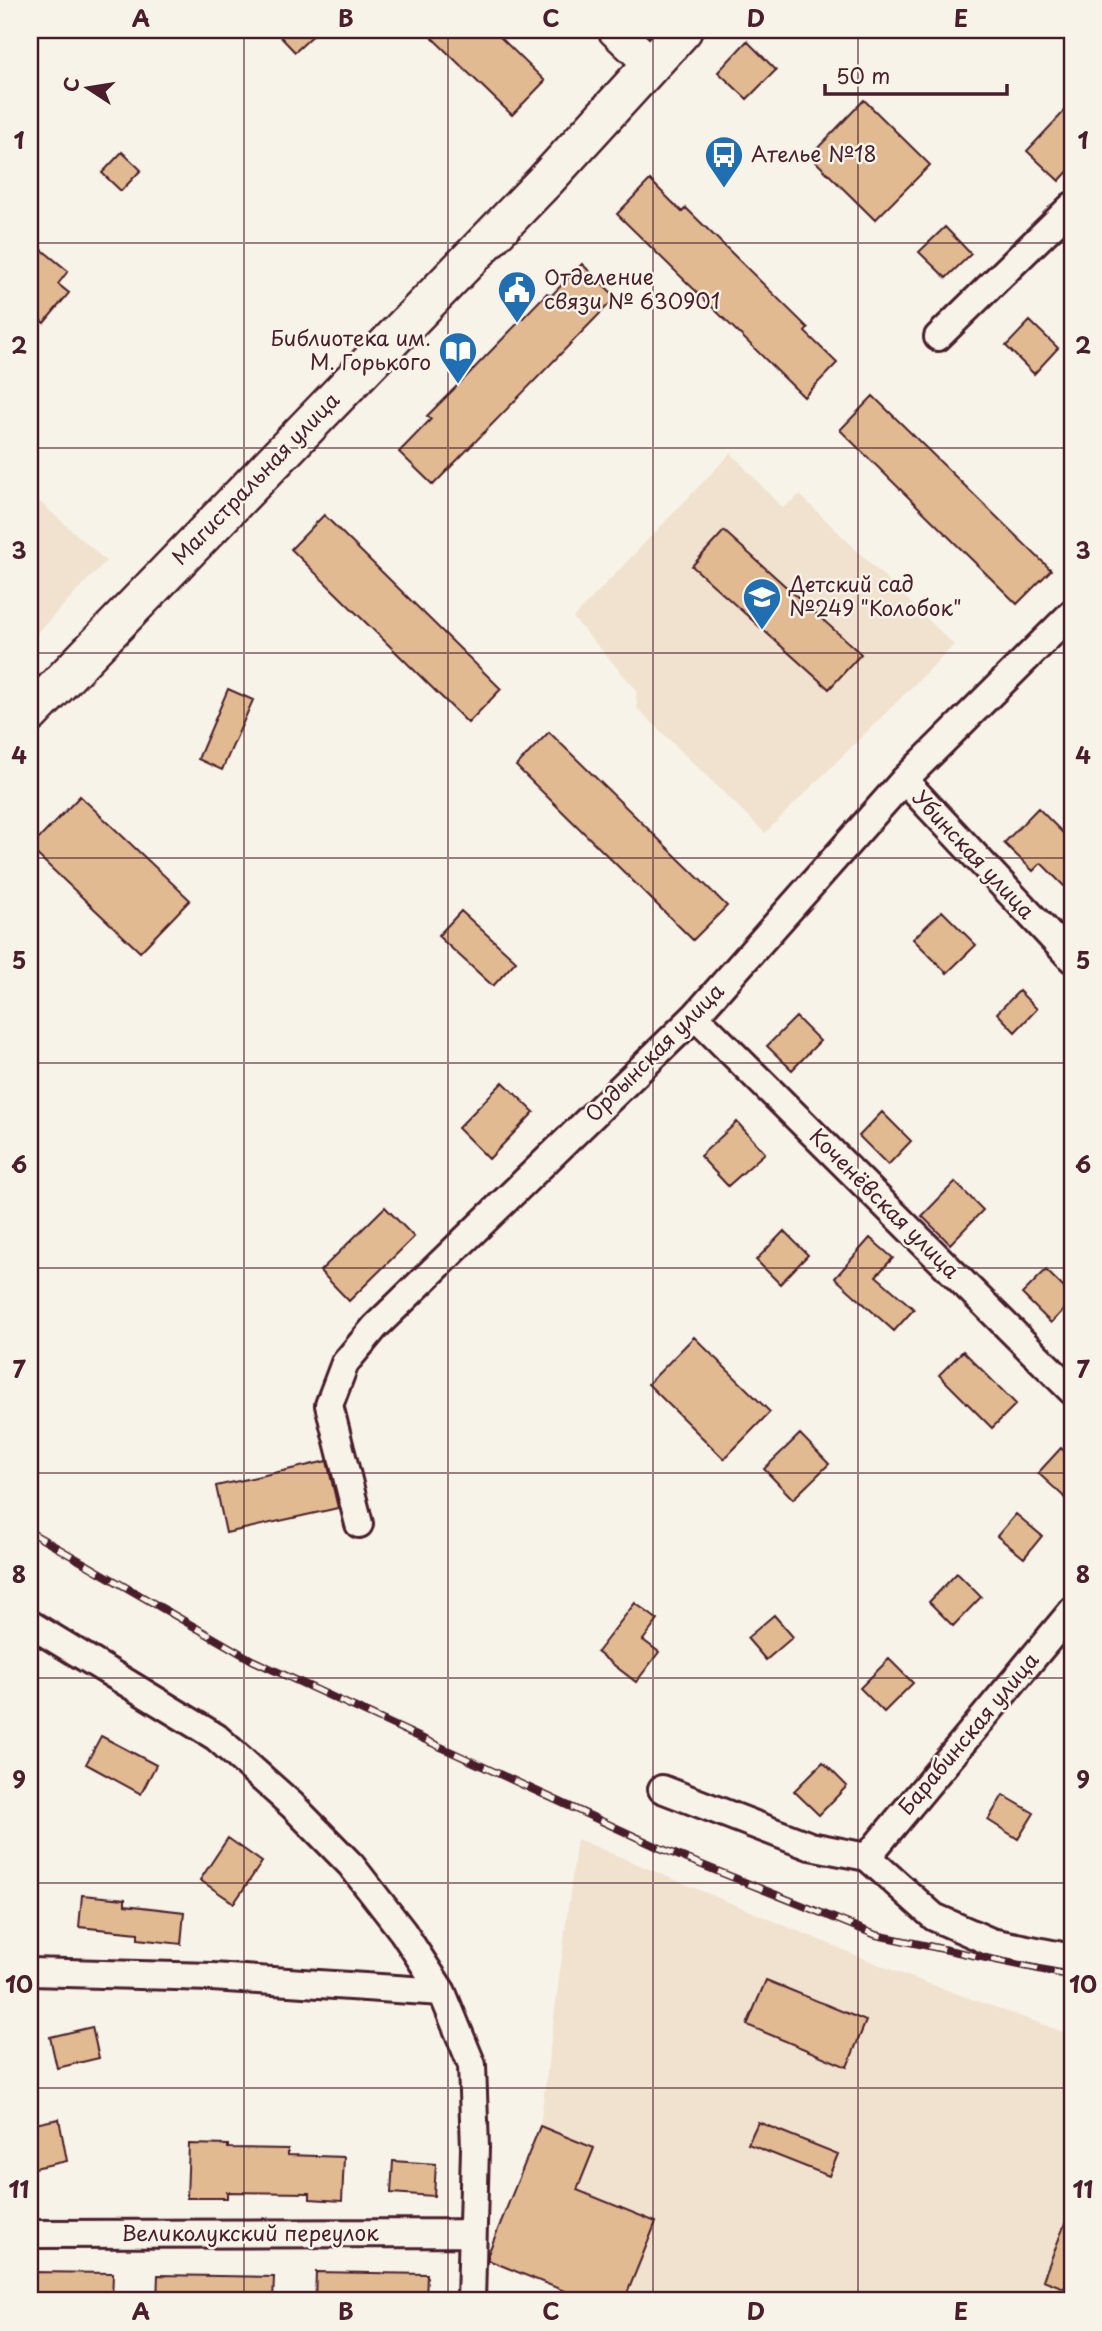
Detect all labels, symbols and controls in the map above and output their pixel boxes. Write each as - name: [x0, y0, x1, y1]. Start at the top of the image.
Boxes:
- text: A: [132, 0, 150, 35]
- text: B: [338, 0, 354, 35]
- text: C: [542, 0, 560, 35]
- text: D: [747, 0, 765, 35]
- text: E: [954, 0, 968, 35]
- north arrow: [52, 52, 122, 122]
- scale bar: [825, 52, 1007, 96]
- text: 50 m: [836, 59, 890, 91]
- text: С: [55, 74, 86, 94]
- text: 1: [14, 122, 25, 157]
- text: 1: [1078, 122, 1089, 157]
- bus stop icon: Ателье №18: [703, 134, 745, 189]
- place label: Ателье №18: [751, 137, 877, 169]
- place label: Отделение связи № 630901: [544, 260, 720, 316]
- public building icon: Отделение связи № 630901: [496, 269, 538, 324]
- place label: Библиотека им. М. Горького: [270, 321, 431, 377]
- text: 2: [11, 327, 27, 362]
- text: 2: [1075, 327, 1091, 362]
- library icon: Библиотека им. М. Горького: [437, 330, 479, 385]
- street label: Магистральная улица: [163, 383, 346, 571]
- text: 3: [11, 532, 27, 567]
- text: 3: [1075, 532, 1091, 567]
- place label: Детский сад №249 "Колобок": [788, 567, 962, 623]
- school or university icon: Детский сад №249 "Колобок": [741, 576, 783, 631]
- text: 4: [11, 737, 27, 772]
- text: 4: [1075, 737, 1091, 772]
- street label: Убинская улица: [906, 782, 1044, 926]
- text: 5: [12, 942, 26, 977]
- text: 5: [1076, 942, 1090, 977]
- street label: Ордынская улица: [577, 974, 731, 1128]
- street label: Коченёвская улица: [803, 1120, 968, 1286]
- text: 6: [11, 1146, 27, 1181]
- text: 6: [1075, 1146, 1091, 1181]
- text: 7: [12, 1351, 26, 1386]
- text: 7: [1076, 1351, 1090, 1386]
- text: 8: [12, 1556, 26, 1591]
- text: 8: [1076, 1556, 1090, 1591]
- street label: Барабинская улица: [890, 1644, 1046, 1821]
- text: 9: [12, 1761, 26, 1796]
- text: 9: [1076, 1761, 1090, 1796]
- text: 10: [5, 1966, 33, 2001]
- text: 10: [1069, 1966, 1097, 2001]
- text: 11: [9, 2171, 30, 2206]
- text: 11: [1073, 2171, 1094, 2206]
- street label: Великолукский переулок: [121, 2216, 379, 2248]
- text: A: [132, 2293, 150, 2328]
- text: B: [338, 2293, 354, 2328]
- text: C: [542, 2293, 560, 2328]
- text: D: [747, 2293, 765, 2328]
- text: E: [954, 2293, 968, 2328]

